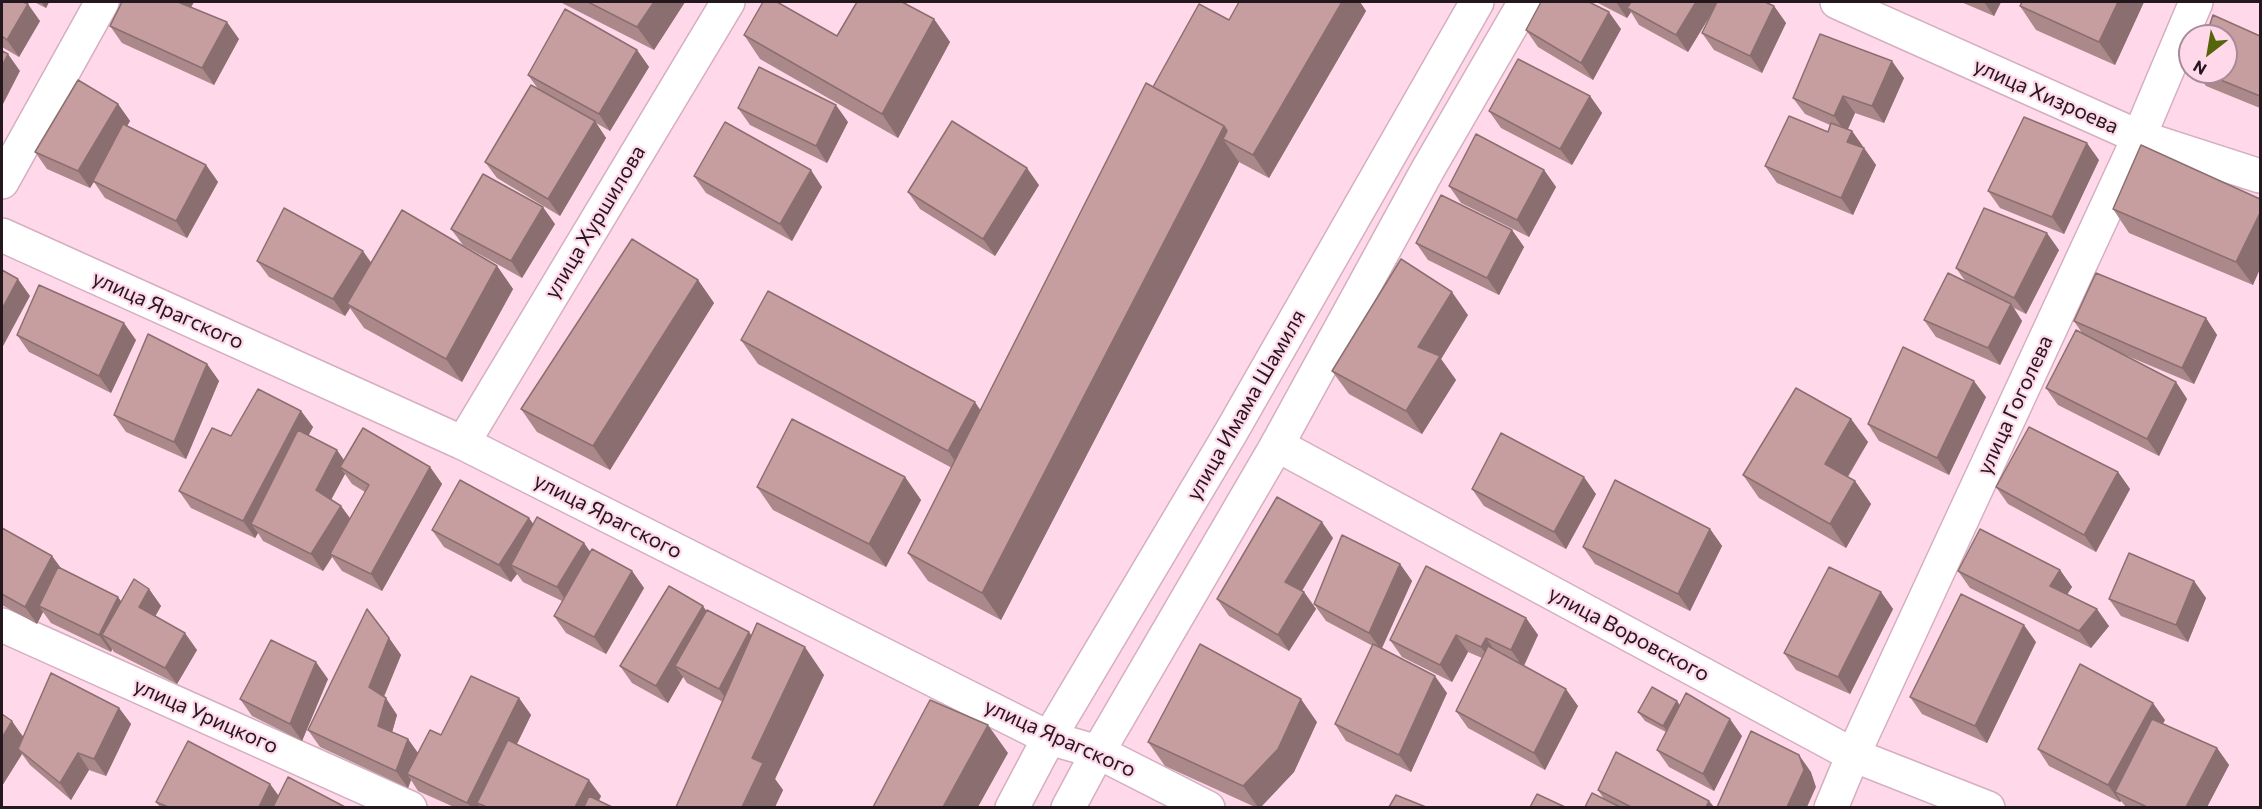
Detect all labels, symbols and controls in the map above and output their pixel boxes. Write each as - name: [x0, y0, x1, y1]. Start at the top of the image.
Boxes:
- north arrow: [2178, 24, 2238, 84]
- street label: улица Хизроева: [1970, 53, 2122, 139]
- text: N: [2189, 57, 2210, 79]
- street label: улица Хуршилова: [539, 141, 651, 303]
- street label: улица Ярагского: [88, 265, 248, 355]
- street label: улица Имама Шамиля: [1181, 305, 1311, 505]
- street label: улица Гоголева: [1972, 331, 2058, 479]
- street label: улица Ярагского: [530, 468, 686, 564]
- street label: улица Воровского: [1544, 581, 1714, 687]
- street label: улица Урицкого: [130, 673, 282, 759]
- street label: улица Ярагского: [980, 693, 1140, 783]

